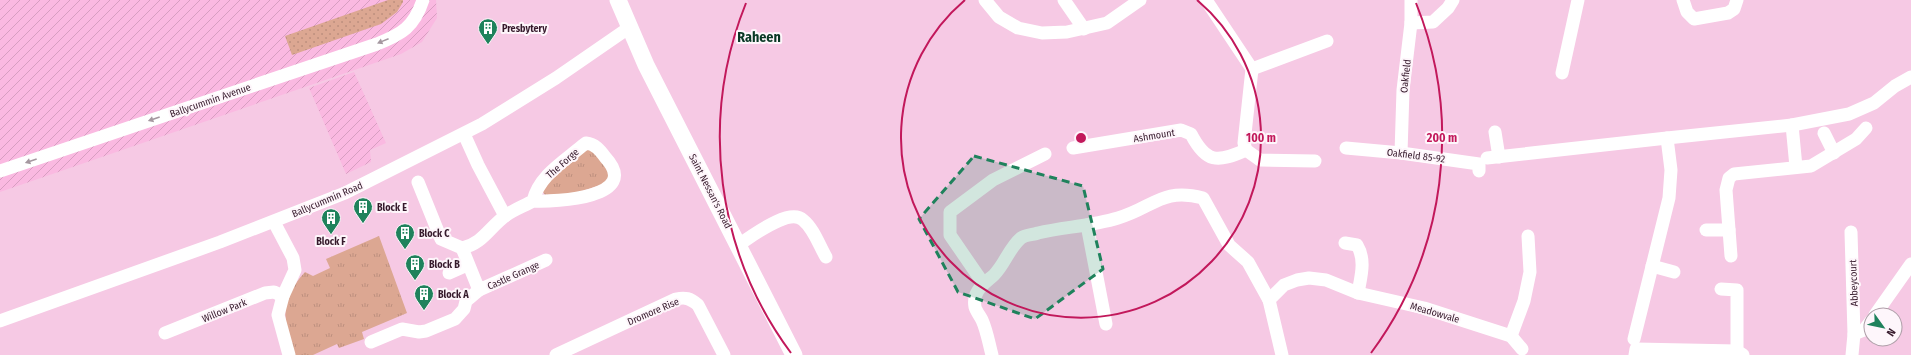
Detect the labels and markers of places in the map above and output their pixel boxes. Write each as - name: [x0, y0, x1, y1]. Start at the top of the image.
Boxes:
- building icon: Presbytery: [477, 17, 499, 45]
- place label: Presbytery: [502, 23, 547, 35]
- centre of rings: [1074, 131, 1088, 145]
- building icon: Block E: [352, 196, 374, 224]
- place label: Block E: [377, 202, 407, 214]
- building icon: Block F: [320, 207, 342, 235]
- building icon: Block C: [394, 222, 416, 250]
- place label: Block C: [419, 228, 450, 240]
- place label: Block F: [316, 236, 346, 248]
- building icon: Block B: [404, 253, 426, 281]
- place label: Block B: [429, 259, 460, 271]
- building icon: Block A: [413, 283, 435, 311]
- place label: Block A: [438, 289, 469, 301]

